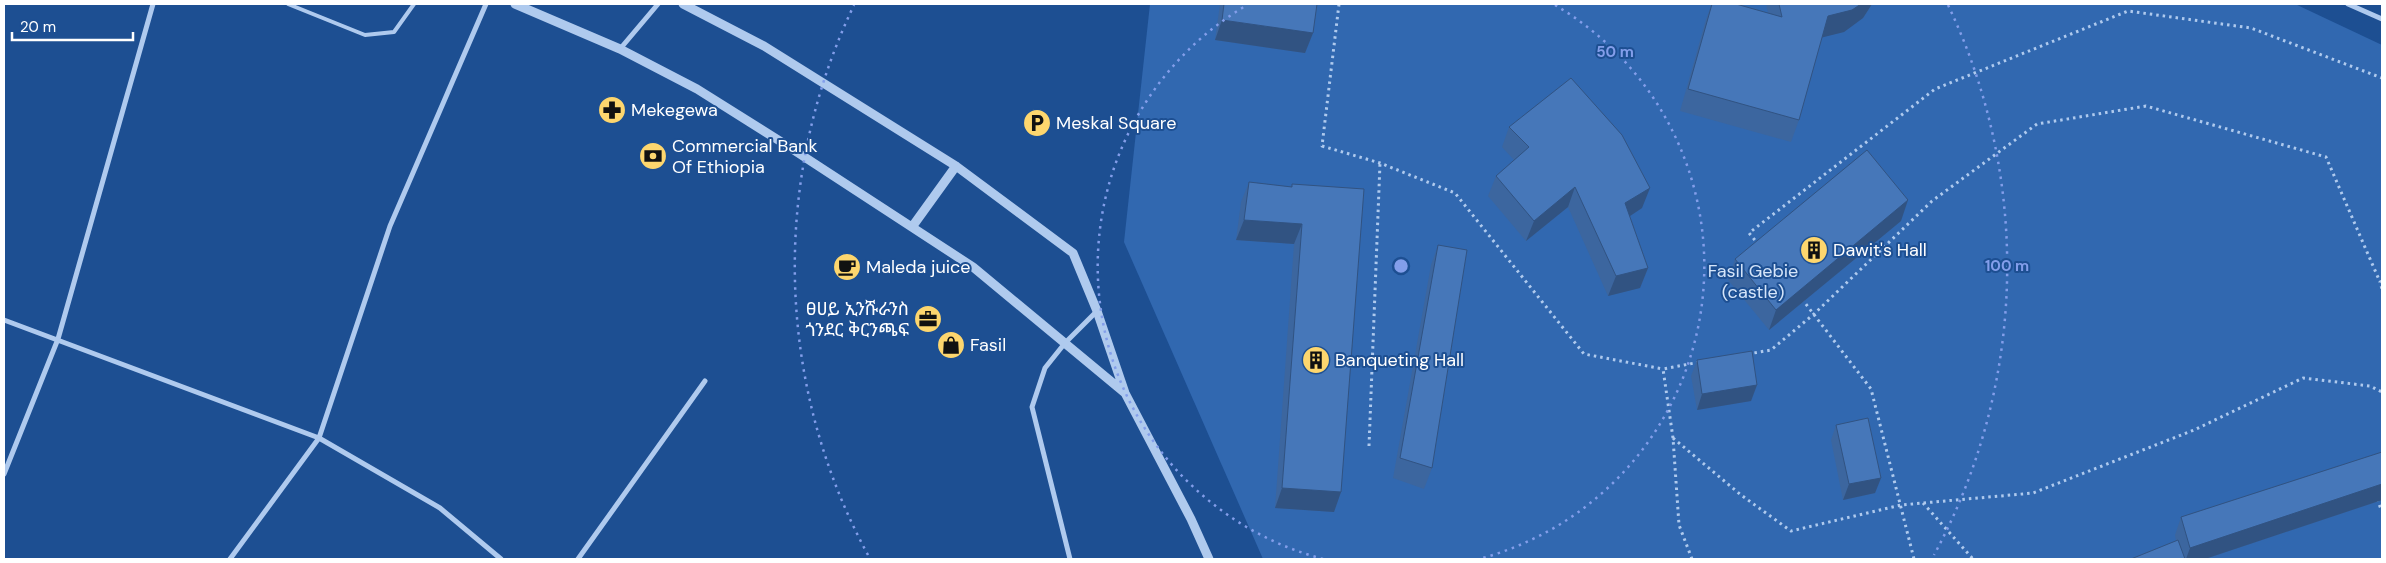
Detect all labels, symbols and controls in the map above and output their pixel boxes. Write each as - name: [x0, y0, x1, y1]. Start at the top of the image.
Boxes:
- scale bar: [12, 10, 134, 42]
- text: 20 m: [20, 17, 56, 37]
- text: 50 m: [1596, 42, 1634, 62]
- pharmacy icon: Mekegewa: [597, 95, 627, 125]
- place label: Mekegewa: [631, 98, 718, 122]
- parking icon: Meskal Square: [1022, 108, 1052, 138]
- place label: Meskal Square: [1056, 111, 1176, 135]
- place label: Commercial Bank Of Ethiopia: [672, 134, 817, 179]
- bank icon: Commercial Bank Of Ethiopia: [638, 141, 668, 171]
- building icon: Dawit's Hall: [1799, 235, 1829, 265]
- place label: Dawit's Hall: [1833, 238, 1927, 262]
- cafe icon: Maleda juice: [832, 252, 862, 282]
- place label: Maleda juice: [866, 255, 971, 279]
- text: 100 m: [1985, 256, 2029, 276]
- centre of rings: [1392, 257, 1410, 275]
- park label: Fasil Gebie (castle): [1708, 259, 1798, 304]
- place label: ፀሀይ ኢንሹራንስ ጎንደር ቅርንጫፍ: [806, 297, 909, 342]
- office icon: ፀሀይ ኢንሹራንስ ጎንደር ቅርንጫፍ: [913, 304, 943, 334]
- shop icon: Fasil: [936, 330, 966, 360]
- place label: Fasil: [970, 333, 1006, 357]
- building icon: Banqueting Hall: [1301, 345, 1331, 375]
- place label: Banqueting Hall: [1335, 348, 1464, 372]

